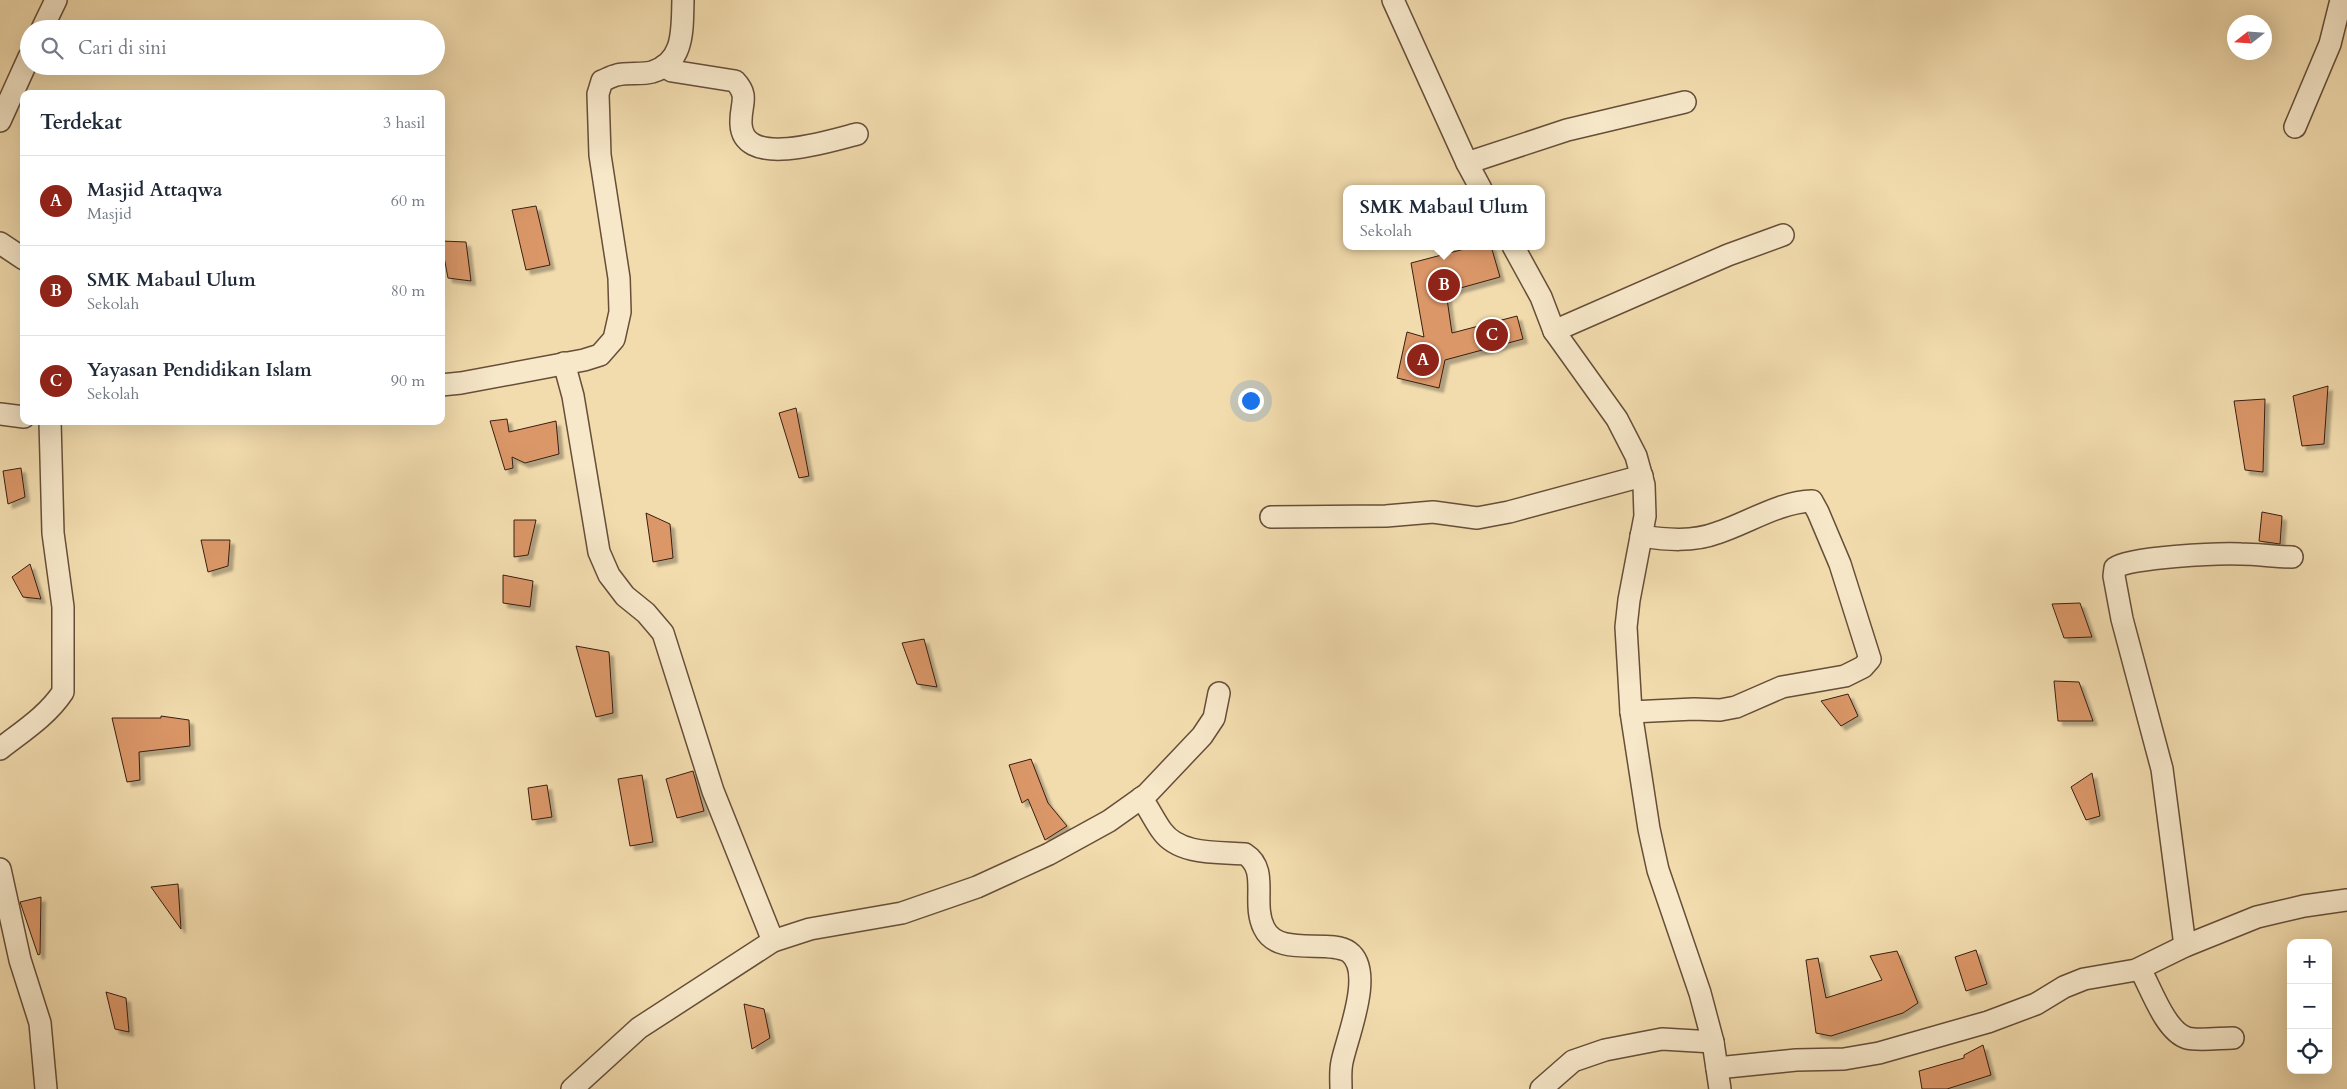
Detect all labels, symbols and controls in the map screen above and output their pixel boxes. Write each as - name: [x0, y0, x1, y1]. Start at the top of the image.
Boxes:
- north arrow: [2227, 15, 2272, 60]
- search box: [20, 20, 445, 75]
- icon: search: [38, 34, 66, 62]
- text: Cari di sini: [78, 35, 167, 61]
- text: Terdekat: [40, 108, 122, 137]
- text: 3 hasil: [383, 112, 425, 134]
- text: Masjid Attaqwa: [87, 177, 222, 203]
- popup: [1343, 185, 1545, 250]
- text: A: [50, 190, 62, 212]
- text: 60 m: [391, 190, 425, 212]
- text: SMK Mabaul Ulum: [1360, 194, 1528, 220]
- text: Masjid: [87, 203, 132, 225]
- text: Sekolah: [1360, 220, 1412, 242]
- pin: B: [1428, 266, 1460, 304]
- text: SMK Mabaul Ulum: [87, 267, 256, 293]
- text: B: [50, 280, 62, 302]
- text: 80 m: [391, 280, 425, 302]
- text: Sekolah: [87, 293, 139, 315]
- pin: C: [1476, 316, 1508, 354]
- pin: A: [1407, 341, 1439, 379]
- text: Yayasan Pendidikan Islam: [87, 357, 312, 383]
- text: C: [50, 370, 62, 392]
- text: 90 m: [391, 370, 425, 392]
- text: Sekolah: [87, 383, 139, 405]
- your location: [1238, 388, 1264, 414]
- map controls: [2287, 939, 2332, 1074]
- button: +: [2287, 939, 2332, 984]
- button: −: [2287, 984, 2332, 1029]
- button: locate: [2287, 1029, 2332, 1074]

